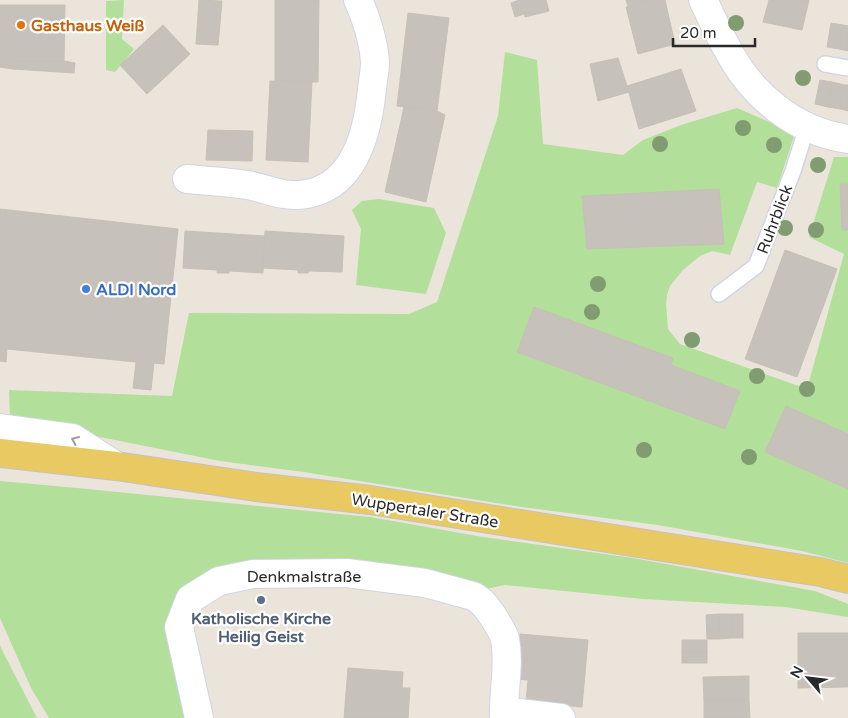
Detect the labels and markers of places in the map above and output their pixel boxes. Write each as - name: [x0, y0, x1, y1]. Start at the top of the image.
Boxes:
- place label: Gasthaus Weiß: [31, 16, 145, 36]
- marker: Gasthaus Weiß: [15, 19, 27, 31]
- place label: ALDI Nord: [96, 280, 176, 300]
- marker: ALDI Nord: [80, 283, 92, 295]
- marker: Katholische Kirche Heilig Geist: [255, 594, 267, 606]
- place label: Katholische Kirche Heilig Geist: [191, 609, 331, 647]

